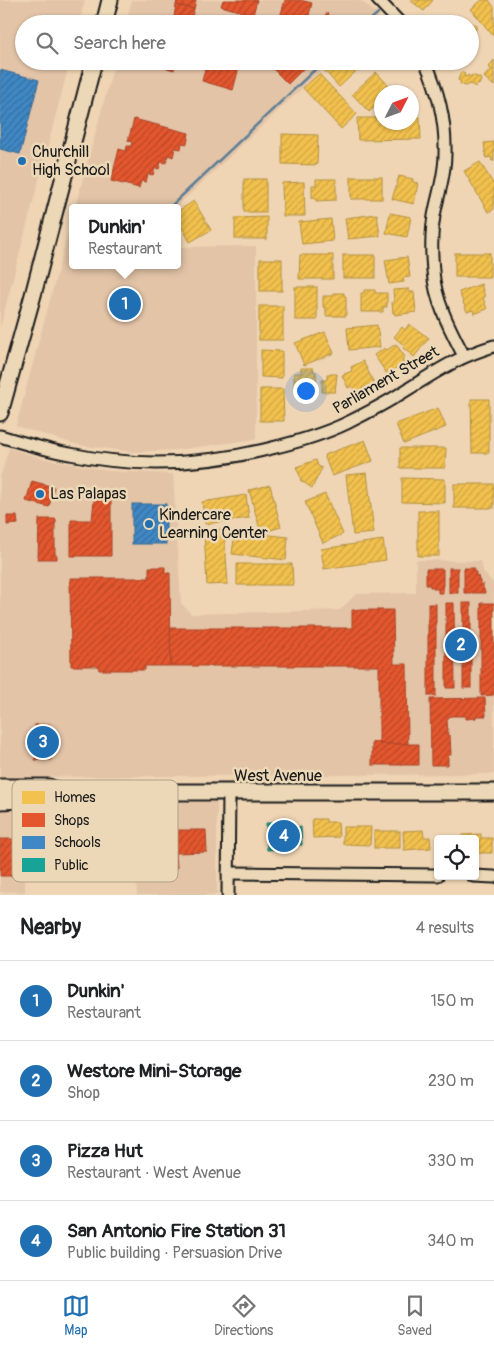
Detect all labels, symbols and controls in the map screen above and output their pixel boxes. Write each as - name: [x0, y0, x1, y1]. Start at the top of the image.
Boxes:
- search box: [15, 15, 479, 70]
- icon: search: [33, 29, 61, 57]
- text: Search here: [73, 31, 166, 55]
- north arrow: [374, 85, 419, 130]
- place label: Churchill High School: [32, 142, 110, 180]
- marker: Churchill High School: [16, 155, 28, 167]
- popup: [69, 204, 181, 269]
- text: Dunkin': [88, 215, 146, 239]
- text: Restaurant: [88, 239, 162, 259]
- pin: 1: [109, 285, 141, 323]
- street label: Parliament Street: [329, 341, 443, 419]
- your location: [293, 378, 319, 404]
- place label: Las Palapas: [50, 484, 126, 504]
- marker: Las Palapas: [34, 488, 46, 500]
- place label: Kindercare Learning Center: [159, 505, 268, 543]
- marker: Kindercare Learning Center: [143, 518, 155, 530]
- pin: 2: [445, 626, 477, 664]
- pin: 3: [27, 723, 59, 761]
- street label: West Avenue: [234, 766, 322, 786]
- legend: [12, 780, 178, 882]
- text: Homes: [54, 789, 96, 806]
- text: Shops: [54, 812, 90, 829]
- pin: 4: [268, 817, 300, 855]
- text: Schools: [54, 834, 101, 851]
- map controls: [434, 835, 479, 880]
- button: locate: [434, 835, 479, 880]
- text: Public: [54, 857, 89, 874]
- text: Nearby: [20, 914, 81, 941]
- text: 4 results: [416, 918, 474, 938]
- text: Dunkin': [67, 979, 125, 1003]
- text: 1: [33, 991, 39, 1011]
- text: 150 m: [430, 991, 474, 1011]
- text: Restaurant: [67, 1003, 141, 1023]
- text: Westore Mini-Storage: [67, 1059, 241, 1083]
- text: 2: [32, 1071, 40, 1091]
- text: 230 m: [428, 1071, 474, 1091]
- text: Shop: [67, 1083, 100, 1103]
- text: Pizza Hut: [67, 1139, 143, 1163]
- text: 3: [32, 1151, 40, 1171]
- text: 330 m: [428, 1151, 474, 1171]
- text: Restaurant · West Avenue: [67, 1163, 241, 1183]
- text: San Antonio Fire Station 31: [67, 1219, 286, 1243]
- text: 4: [31, 1231, 41, 1251]
- text: 340 m: [427, 1231, 474, 1251]
- text: Public building · Persuasion Drive: [67, 1243, 282, 1263]
- tab: Map: [62, 1292, 90, 1339]
- tab: Directions: [214, 1292, 273, 1339]
- tab: Saved: [397, 1292, 432, 1339]

